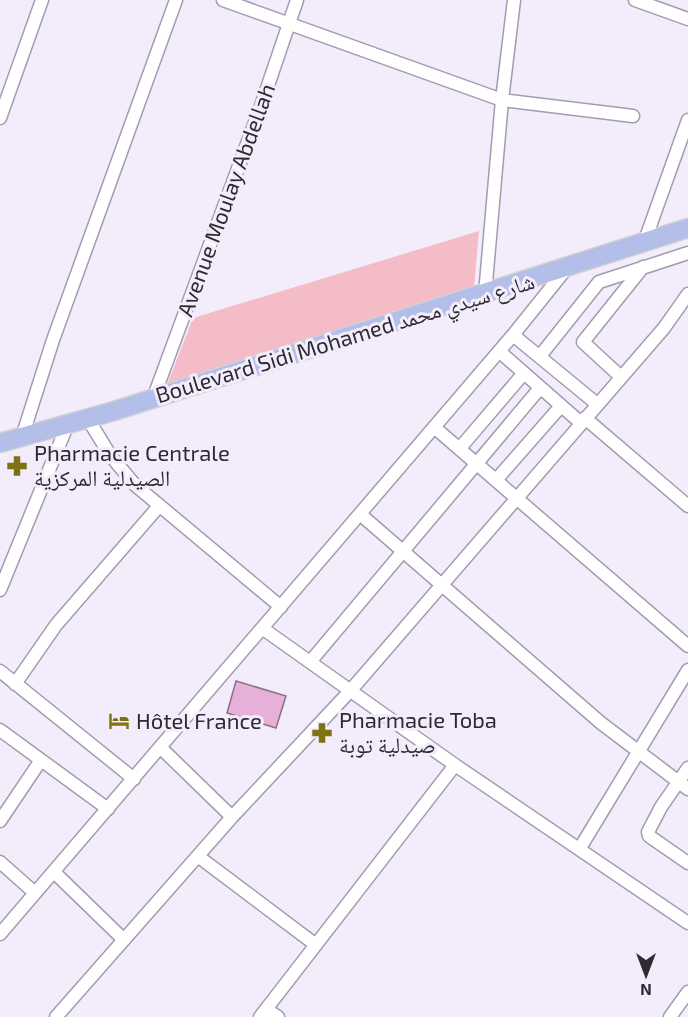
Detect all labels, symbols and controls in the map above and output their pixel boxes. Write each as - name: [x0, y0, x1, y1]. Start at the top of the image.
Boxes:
- street label: Avenue Moulay Abdellah: [171, 80, 279, 320]
- street label: Boulevard Sidi Mohamed شارع سيدي محمد: [152, 267, 539, 413]
- place label: Pharmacie Centrale الصيدلية المركزية: [34, 439, 230, 491]
- pharmacy icon: Pharmacie Centrale الصيدلية المركزية: [5, 454, 29, 478]
- place label: Pharmacie Toba صيدلية توبة: [339, 706, 497, 758]
- place label: Hôtel France: [136, 707, 262, 733]
- hotel icon: Hôtel France: [107, 709, 131, 733]
- pharmacy icon: Pharmacie Toba صيدلية توبة: [310, 721, 334, 745]
- north arrow: [616, 945, 676, 1005]
- text: N: [640, 981, 652, 1000]

